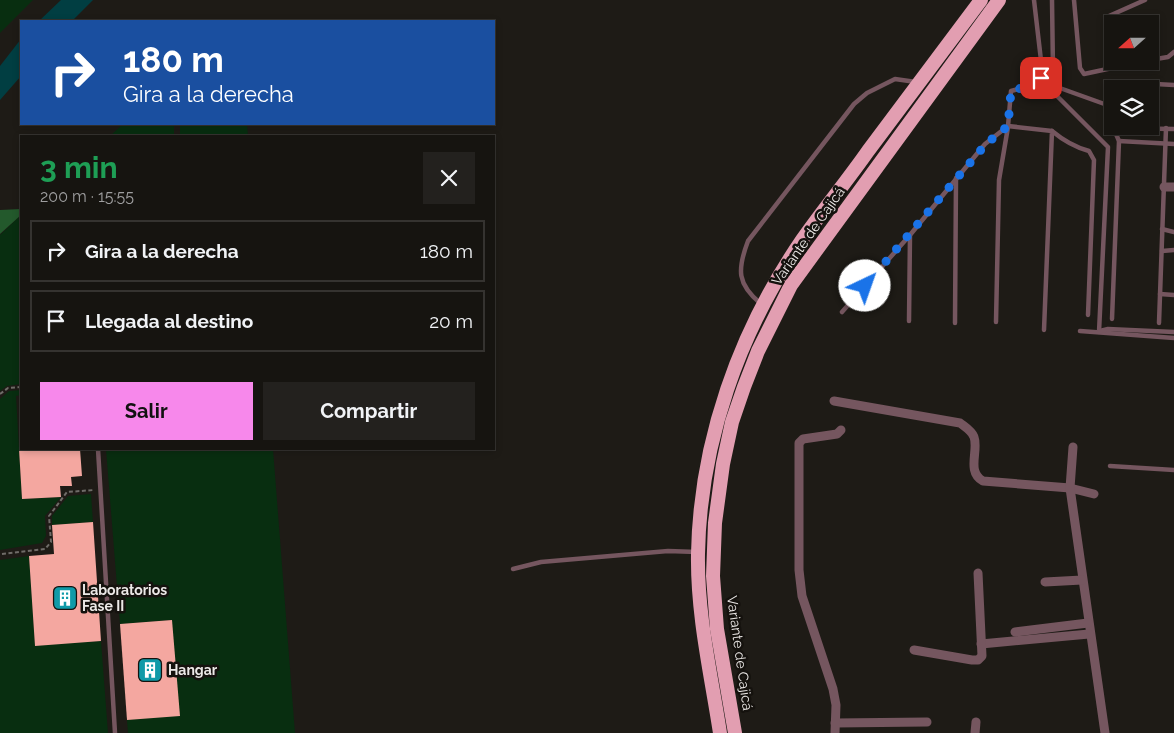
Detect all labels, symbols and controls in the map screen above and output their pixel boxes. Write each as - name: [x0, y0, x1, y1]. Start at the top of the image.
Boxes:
- north arrow: [1104, 15, 1159, 70]
- map controls: [1104, 15, 1159, 135]
- text: 180 m: [123, 39, 224, 80]
- icon: right: [40, 40, 105, 105]
- pin: [1020, 57, 1062, 99]
- icon: arrive: [1027, 64, 1055, 92]
- button: layers: [1104, 80, 1159, 135]
- text: Gira a la derecha: [123, 81, 294, 107]
- text: 3 min: [40, 150, 118, 185]
- button: close: [423, 152, 475, 204]
- street label: Variante de Cajicá: [768, 184, 848, 288]
- text: 200 m · 15:55: [40, 187, 134, 206]
- icon: right: [42, 237, 70, 265]
- text: Gira a la derecha: [85, 240, 239, 262]
- text: 180 m: [420, 240, 473, 262]
- position arrow: [838, 259, 890, 311]
- icon: arrive: [42, 307, 70, 335]
- text: Llegada al destino: [85, 310, 253, 332]
- text: 20 m: [429, 310, 473, 332]
- button: Salir: [40, 382, 253, 440]
- button: Compartir: [263, 382, 475, 440]
- place label: Laboratorios Fase II: [82, 582, 167, 614]
- building icon: Laboratorios Fase II: [52, 585, 78, 611]
- street label: Variante de Cajicá: [724, 595, 756, 711]
- building icon: Hangar: [137, 657, 163, 683]
- place label: Hangar: [168, 662, 218, 678]

